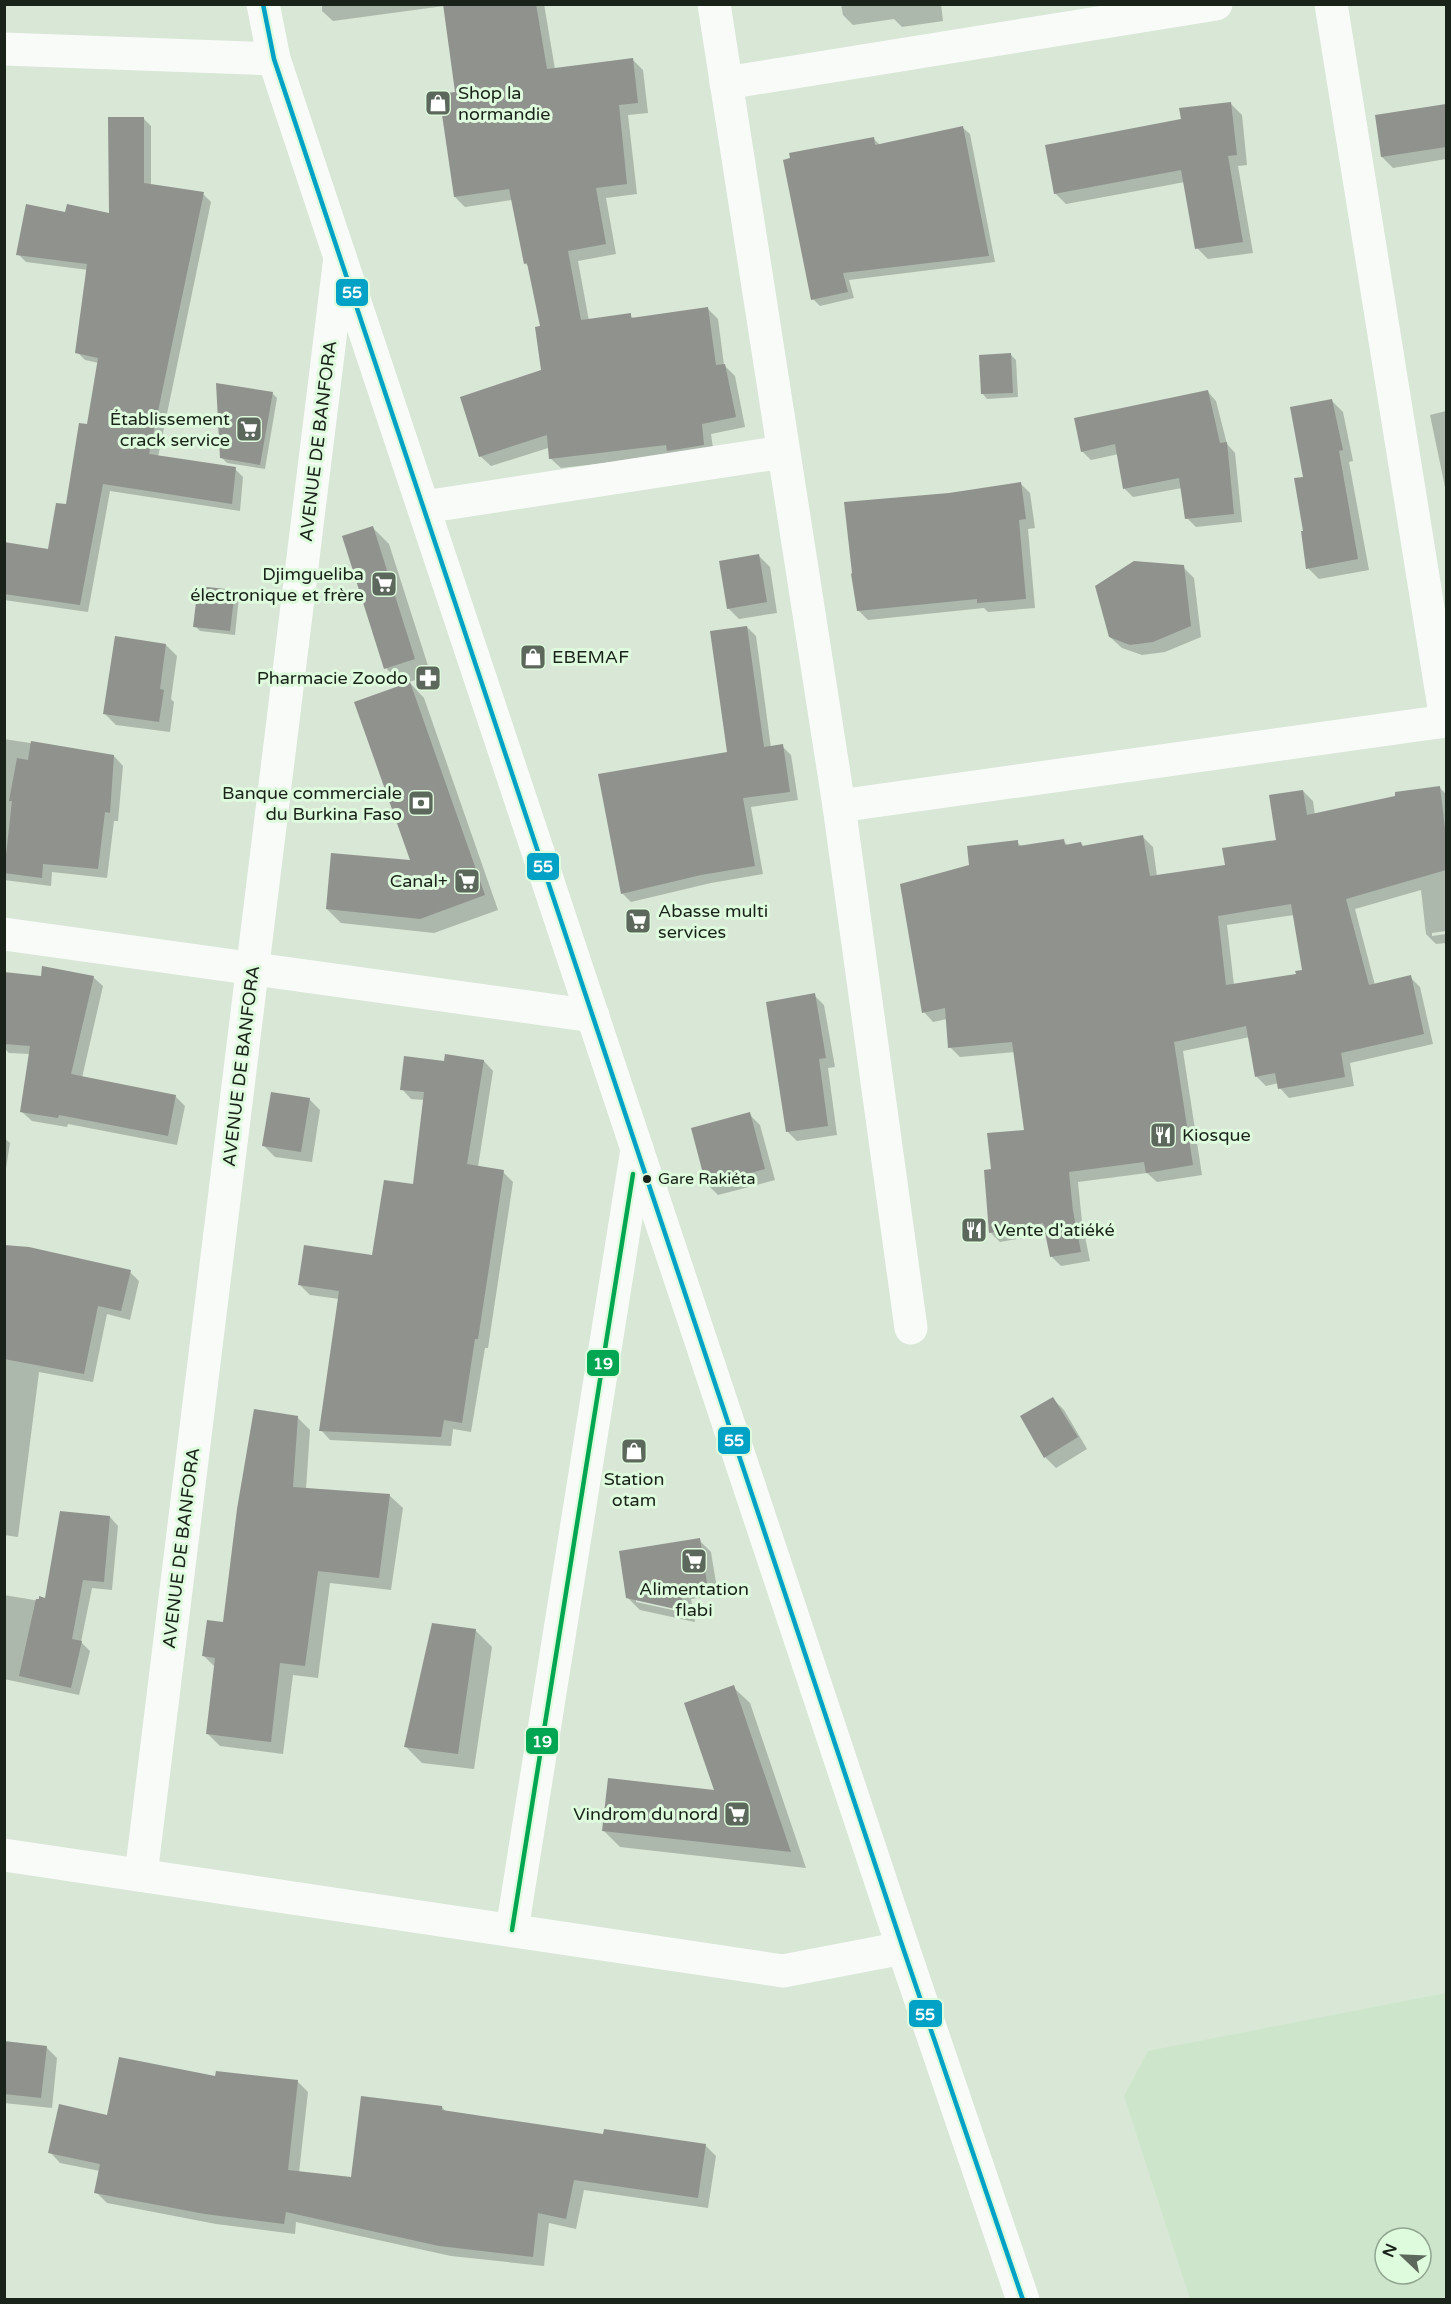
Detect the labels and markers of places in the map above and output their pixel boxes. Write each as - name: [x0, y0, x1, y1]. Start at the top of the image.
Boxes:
- place label: Shop la normandie: [458, 82, 550, 125]
- shop icon: Shop la normandie: [423, 88, 453, 118]
- place label: Établissement crack service: [110, 408, 230, 451]
- supermarket icon: Établissement crack service: [234, 414, 264, 444]
- place label: Djimgueliba électronique et frère: [190, 563, 364, 606]
- supermarket icon: Djimgueliba électronique et frère: [369, 569, 399, 599]
- shop icon: EBEMAF: [518, 642, 548, 672]
- place label: EBEMAF: [552, 646, 629, 668]
- pharmacy icon: Pharmacie Zoodo: [413, 663, 443, 693]
- place label: Pharmacie Zoodo: [257, 667, 408, 689]
- place label: Banque commerciale du Burkina Faso: [222, 782, 402, 825]
- bank icon: Banque commerciale du Burkina Faso: [406, 788, 436, 818]
- supermarket icon: Canal+: [452, 866, 482, 896]
- place label: Canal+: [390, 870, 448, 892]
- place label: Abasse multi services: [658, 900, 768, 943]
- supermarket icon: Abasse multi services: [623, 906, 653, 936]
- restaurant icon: Kiosque: [1148, 1120, 1178, 1150]
- place label: Kiosque: [1182, 1124, 1251, 1146]
- place label: Gare Rakiéta: [658, 1169, 755, 1189]
- marker: Gare Rakiéta: [641, 1173, 653, 1185]
- restaurant icon: Vente d'atiéké: [959, 1215, 989, 1245]
- place label: Vente d'atiéké: [994, 1219, 1115, 1241]
- shop icon: Station otam: [619, 1436, 649, 1466]
- place label: Station otam: [604, 1468, 664, 1511]
- supermarket icon: Alimentation flabi: [679, 1546, 709, 1576]
- place label: Alimentation flabi: [639, 1578, 749, 1621]
- supermarket icon: Vindrom du nord: [722, 1799, 752, 1829]
- place label: Vindrom du nord: [573, 1803, 718, 1825]

